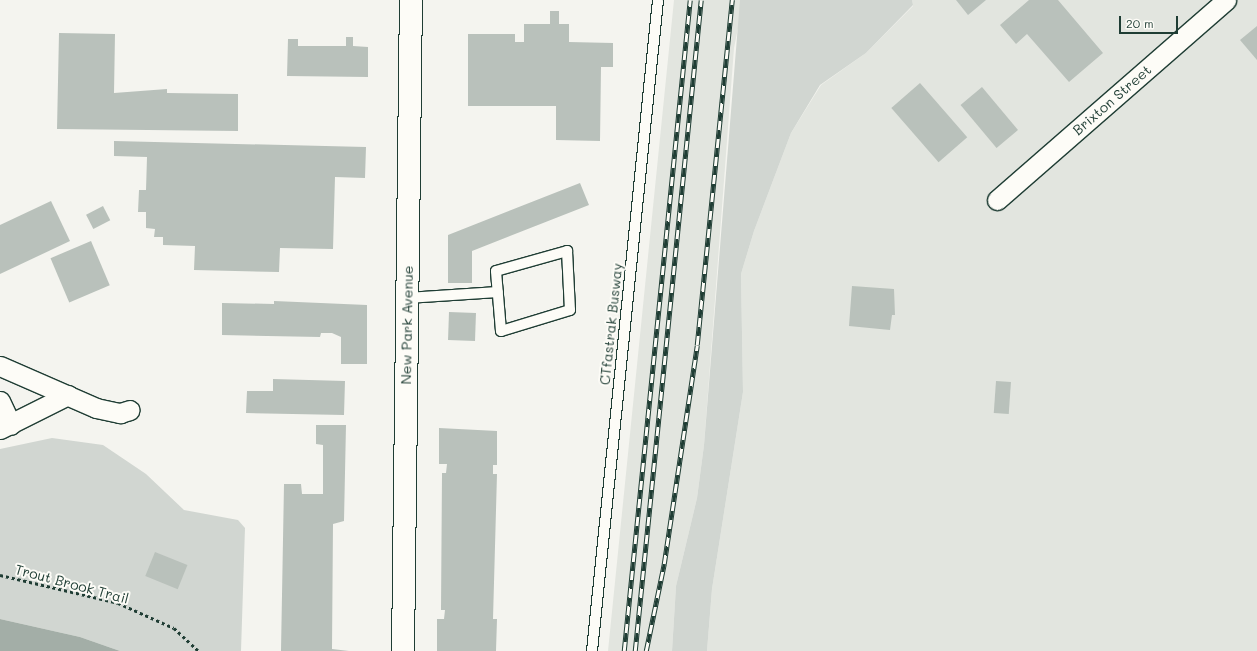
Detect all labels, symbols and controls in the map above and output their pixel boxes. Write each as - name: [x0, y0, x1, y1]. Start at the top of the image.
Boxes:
- scale bar: [1121, 8, 1180, 34]
- text: 20 m: [1126, 15, 1154, 31]
- street label: Brixton Street: [1069, 61, 1155, 139]
- street label: CTfastrak Busway: [596, 262, 626, 386]
- street label: New Park Avenue: [398, 265, 416, 385]
- street label: Trout Brook Trail: [13, 561, 131, 607]

